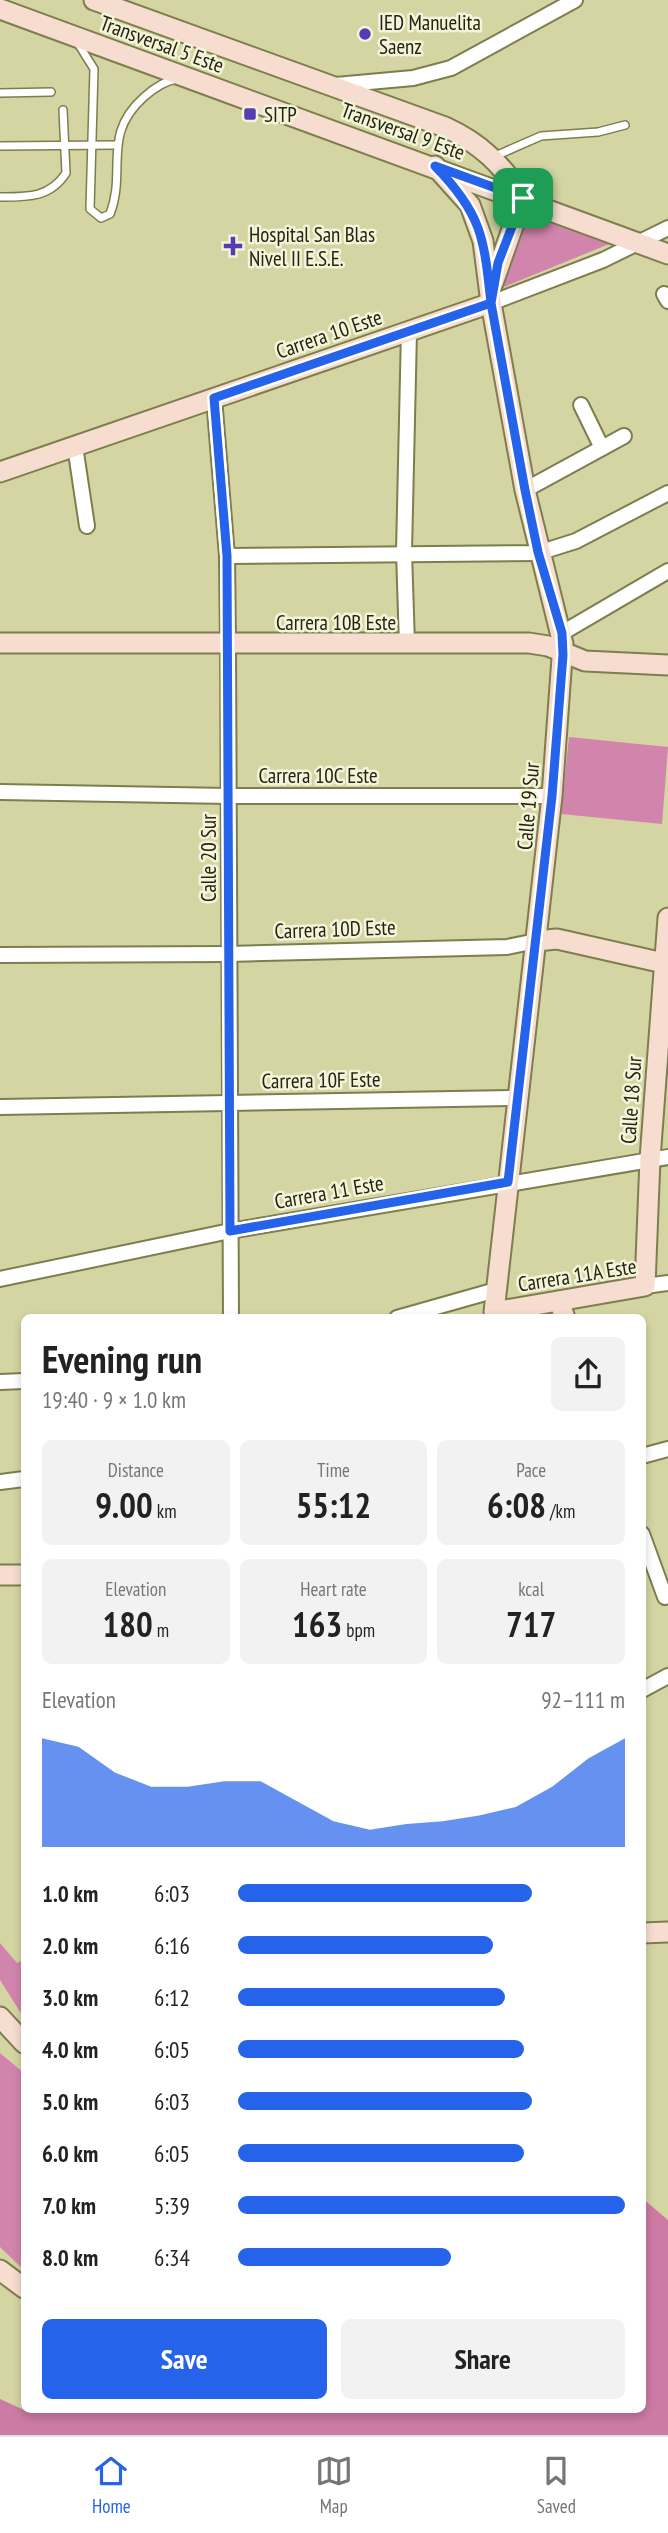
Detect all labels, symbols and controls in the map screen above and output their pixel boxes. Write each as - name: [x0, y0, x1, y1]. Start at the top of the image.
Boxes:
- street label: Transversal 5 Este: [96, 9, 228, 79]
- place label: IED Manuelita Saenz: [379, 9, 481, 60]
- marker: IED Manuelita Saenz: [357, 26, 373, 42]
- street label: Transversal 9 Este: [337, 96, 469, 166]
- place label: SITP: [264, 101, 297, 128]
- marker: SITP: [242, 106, 258, 122]
- pin: [493, 168, 553, 228]
- icon: arrive: [504, 179, 542, 217]
- place label: Hospital San Blas Nivel II E.S.E.: [249, 221, 375, 272]
- marker: Hospital San Blas Nivel II E.S.E.: [223, 236, 243, 256]
- street label: Carrera 10 Este: [272, 303, 386, 365]
- street label: Carrera 10B Este: [276, 609, 396, 636]
- street label: Calle 19 Sur: [511, 761, 545, 851]
- street label: Carrera 10C Este: [258, 762, 378, 789]
- street label: Calle 20 Sur: [195, 814, 222, 902]
- street label: Carrera 10D Este: [274, 913, 396, 945]
- street label: Calle 18 Sur: [614, 1055, 648, 1145]
- street label: Carrera 10F Este: [261, 1065, 381, 1095]
- street label: Carrera 11 Este: [272, 1169, 386, 1215]
- street label: Carrera 11A Este: [516, 1252, 638, 1298]
- text: Evening run: [42, 1334, 202, 1383]
- button: share: [551, 1337, 625, 1411]
- text: 19:40 · 9 × 1.0 km: [42, 1385, 186, 1414]
- text: Distance: [108, 1458, 164, 1482]
- text: Time: [317, 1458, 350, 1482]
- text: Pace: [516, 1458, 546, 1482]
- text: 9.00: [95, 1482, 153, 1528]
- text: 55:12: [296, 1482, 371, 1528]
- text: 6:08: [487, 1482, 546, 1528]
- text: km: [153, 1499, 177, 1523]
- text: /km: [546, 1499, 575, 1523]
- text: Elevation: [105, 1577, 166, 1601]
- text: Heart rate: [300, 1577, 367, 1601]
- text: kcal: [518, 1577, 544, 1601]
- text: 180: [103, 1601, 153, 1647]
- text: 163: [292, 1601, 342, 1647]
- text: 717: [506, 1601, 556, 1647]
- text: m: [153, 1618, 169, 1642]
- text: bpm: [342, 1618, 375, 1642]
- text: Elevation: [42, 1685, 116, 1714]
- text: 92–111 m: [541, 1685, 625, 1714]
- text: 1.0 km: [42, 1879, 98, 1908]
- text: 6:03: [154, 1879, 190, 1908]
- text: 2.0 km: [42, 1931, 98, 1960]
- text: 6:16: [154, 1931, 190, 1960]
- text: 3.0 km: [42, 1983, 98, 2012]
- text: 6:12: [154, 1983, 190, 2012]
- text: 4.0 km: [42, 2035, 98, 2064]
- text: 6:05: [154, 2035, 190, 2064]
- text: 5.0 km: [42, 2087, 98, 2116]
- text: 6:03: [154, 2087, 190, 2116]
- text: 6.0 km: [42, 2139, 98, 2168]
- text: 6:05: [154, 2139, 190, 2168]
- text: 7.0 km: [42, 2191, 96, 2220]
- text: 5:39: [154, 2191, 190, 2220]
- text: 8.0 km: [42, 2243, 98, 2272]
- text: 6:34: [154, 2243, 190, 2272]
- button: Save: [42, 2319, 327, 2399]
- button: Share: [341, 2319, 625, 2399]
- tab: Home: [92, 2452, 131, 2518]
- tab: Map: [315, 2452, 353, 2518]
- tab: Saved: [537, 2452, 576, 2518]

